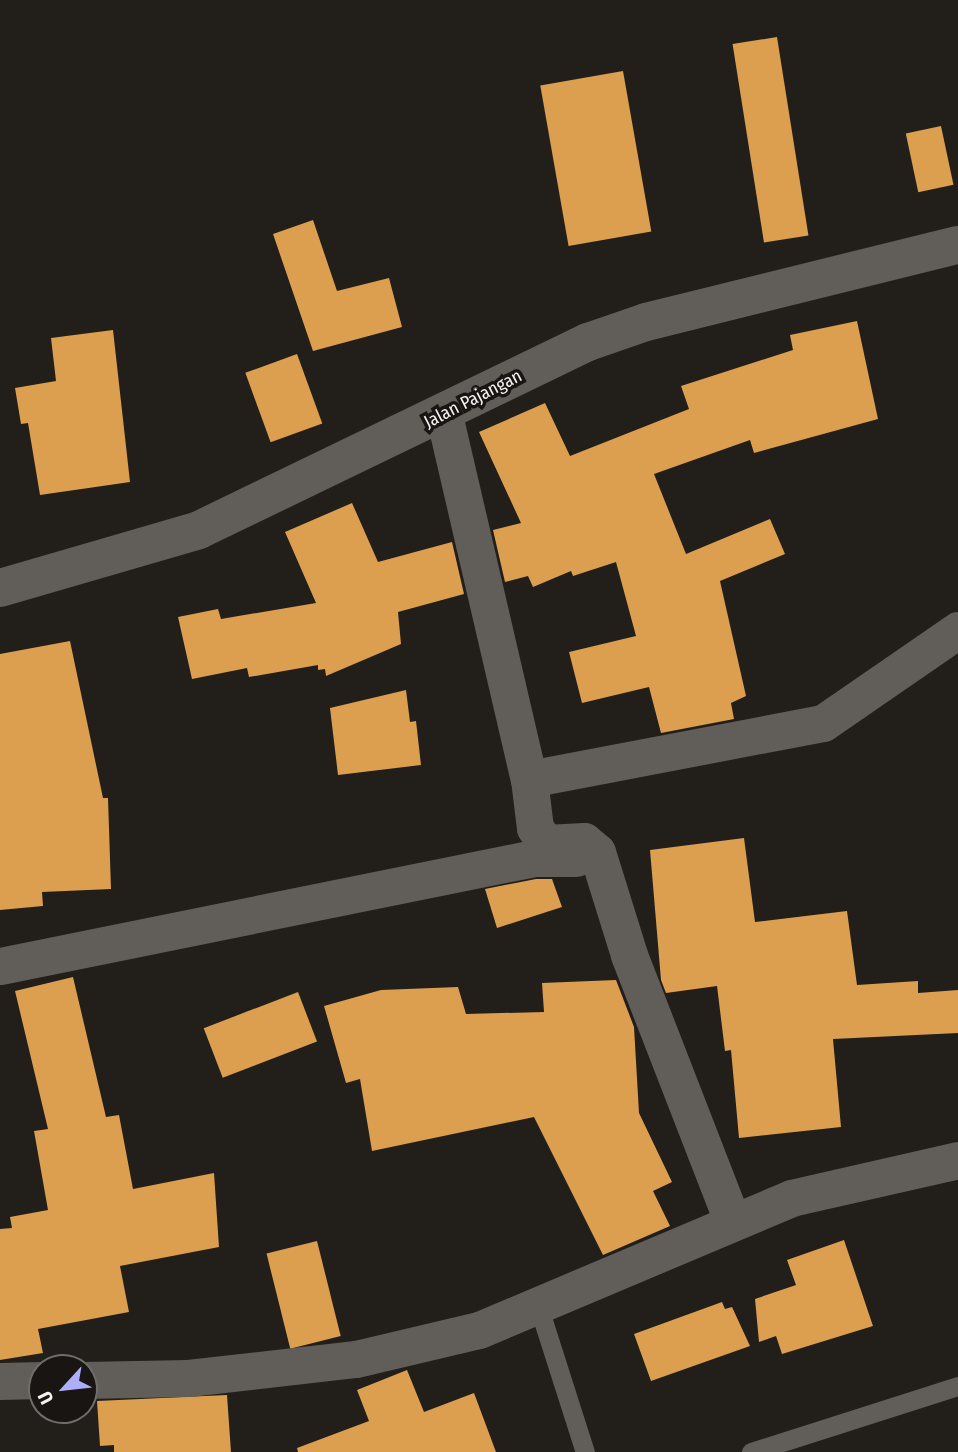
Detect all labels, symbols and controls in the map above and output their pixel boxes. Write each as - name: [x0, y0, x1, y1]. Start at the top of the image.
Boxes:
- street label: Jalan Pajangan: [420, 365, 526, 433]
- north arrow: [28, 1354, 98, 1424]
- text: U: [33, 1388, 58, 1408]

